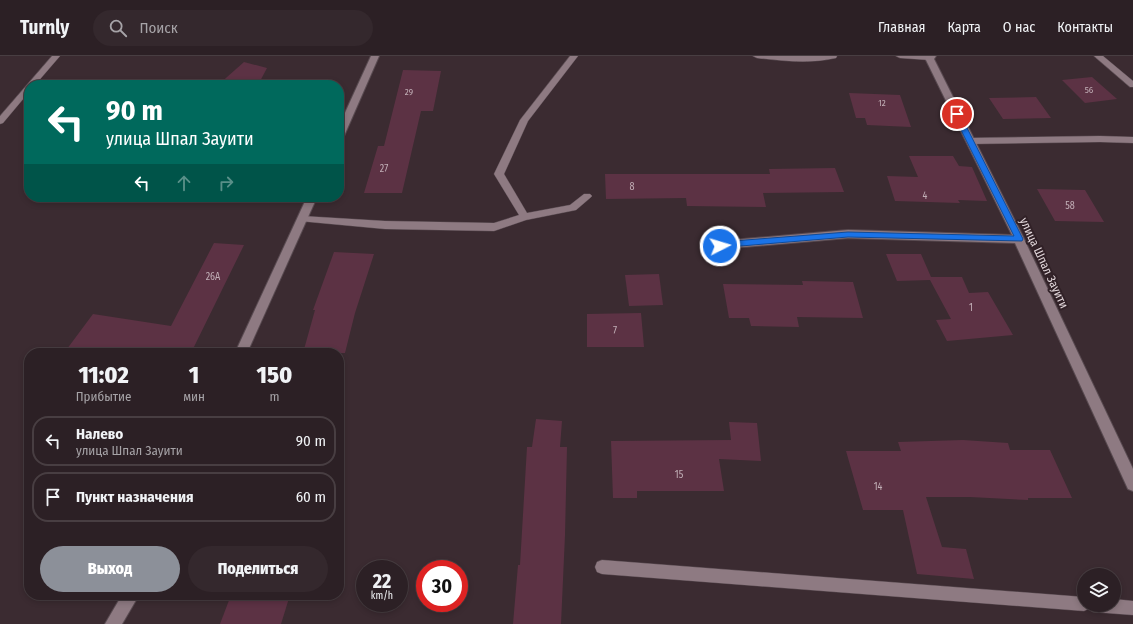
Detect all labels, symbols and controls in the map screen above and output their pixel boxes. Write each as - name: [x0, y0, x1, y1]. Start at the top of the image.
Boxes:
- search box: [93, 10, 373, 46]
- text: Turnly: [20, 16, 69, 39]
- icon: search: [107, 17, 129, 39]
- text: Поиск: [139, 19, 178, 37]
- text: Главная: [878, 19, 925, 36]
- text: Карта: [947, 19, 981, 36]
- text: О нас: [1003, 19, 1035, 36]
- text: Контакты: [1057, 19, 1113, 36]
- house number: 56: [1085, 85, 1094, 95]
- house number: 29: [405, 87, 413, 97]
- text: 90 m: [106, 94, 163, 127]
- icon: left: [40, 96, 92, 148]
- pin: [940, 97, 974, 131]
- house number: 12: [878, 98, 886, 108]
- icon: arrive: [946, 103, 968, 125]
- text: улица Шпал Зауити: [106, 128, 254, 150]
- house number: 27: [380, 163, 388, 175]
- icon: left: [131, 172, 153, 194]
- icon: ahead: [173, 172, 195, 194]
- icon: right: [215, 172, 237, 194]
- house number: 8: [630, 181, 635, 193]
- house number: 4: [923, 190, 928, 202]
- house number: 58: [1065, 200, 1075, 212]
- street label: улица Шпал Зауити: [1017, 215, 1071, 311]
- position arrow: [699, 225, 741, 267]
- house number: 26А: [206, 271, 221, 283]
- house number: 1: [969, 302, 973, 314]
- house number: 7: [613, 325, 617, 337]
- text: 11:02: [78, 361, 129, 389]
- text: 1: [189, 361, 199, 389]
- text: 150: [257, 361, 292, 389]
- text: Прибытие: [76, 389, 131, 404]
- text: мин: [183, 389, 205, 404]
- text: m: [269, 389, 279, 404]
- text: Налево: [76, 425, 123, 443]
- icon: left: [42, 430, 64, 452]
- text: 90 m: [296, 432, 326, 450]
- text: улица Шпал Зауити: [76, 443, 183, 458]
- house number: 15: [675, 469, 684, 481]
- house number: 14: [874, 481, 883, 493]
- icon: arrive: [42, 486, 64, 508]
- text: Пункт назначения: [76, 488, 194, 506]
- text: 60 m: [296, 488, 326, 506]
- button: Выход: [40, 546, 180, 592]
- button: Поделиться: [188, 546, 328, 592]
- speed limit sign: 30: [416, 560, 468, 612]
- map controls: [1077, 568, 1121, 612]
- button: layers: [1077, 568, 1121, 612]
- text: 22: [373, 569, 391, 593]
- text: km/h: [371, 590, 393, 602]

